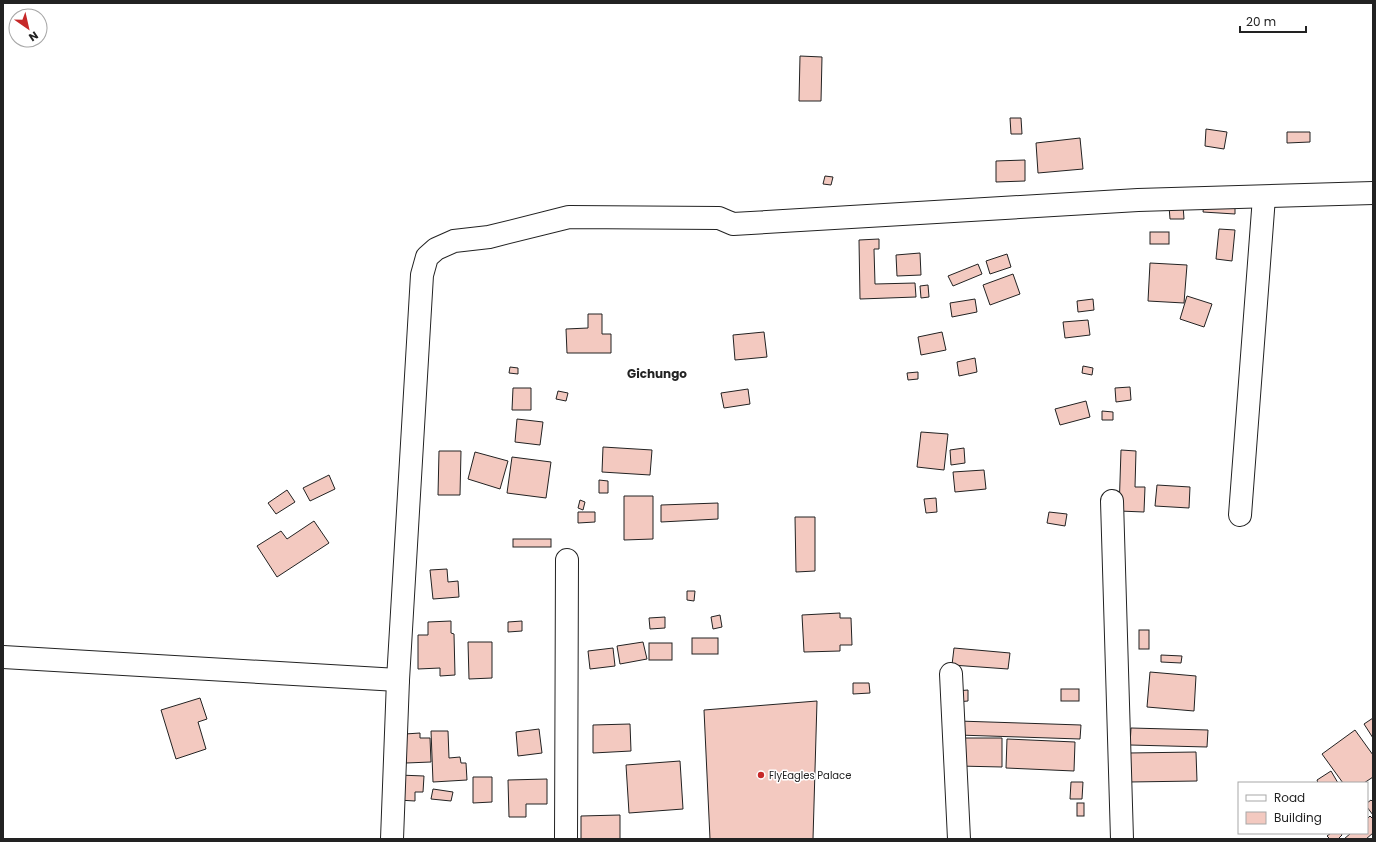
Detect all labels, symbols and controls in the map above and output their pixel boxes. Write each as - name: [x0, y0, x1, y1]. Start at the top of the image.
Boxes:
- north arrow: [8, 8, 48, 48]
- scale bar: [1240, 8, 1306, 34]
- text: 20 m: [1246, 13, 1276, 30]
- text: N: [26, 27, 41, 45]
- district label: Gichungo: [627, 365, 687, 382]
- place label: FlyEagles Palace: [769, 768, 851, 783]
- marker: FlyEagles Palace: [756, 770, 766, 780]
- legend: [1238, 782, 1368, 834]
- text: Road: [1274, 789, 1305, 806]
- text: Building: [1274, 809, 1322, 826]

